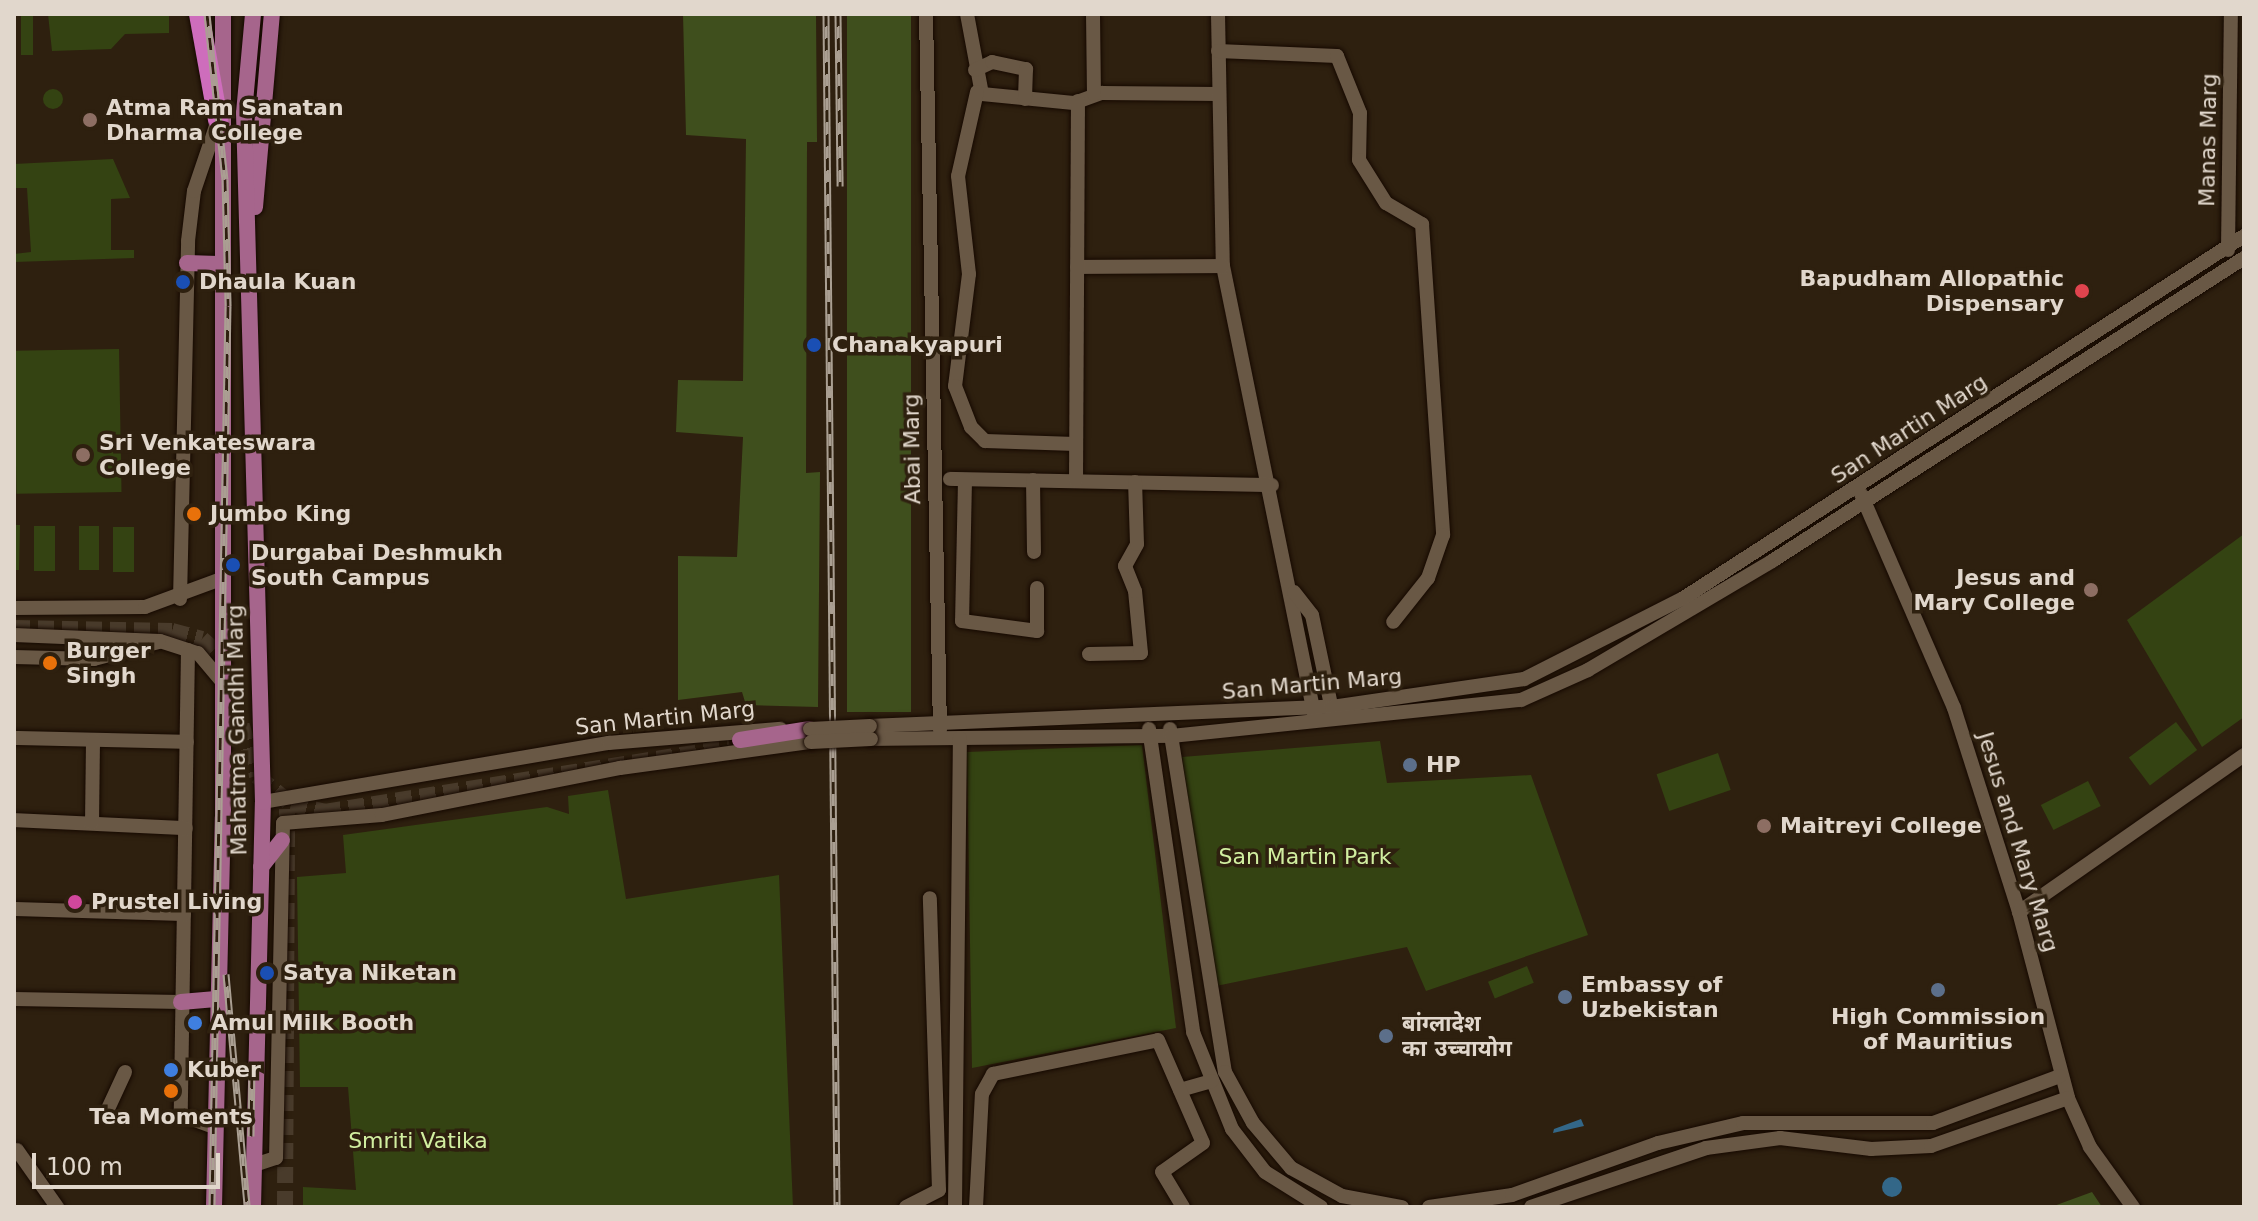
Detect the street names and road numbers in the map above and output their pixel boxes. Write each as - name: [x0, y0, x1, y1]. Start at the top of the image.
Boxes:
- street label: Manas Marg: [2194, 73, 2222, 207]
- street label: San Martin Marg: [1826, 369, 1992, 489]
- street label: Abai Marg: [898, 393, 926, 505]
- street label: Mahatma Gandhi Marg: [222, 604, 252, 856]
- street label: San Martin Marg: [1221, 663, 1403, 705]
- street label: San Martin Marg: [574, 695, 756, 741]
- street label: Jesus and Mary Marg: [1972, 729, 2064, 955]

